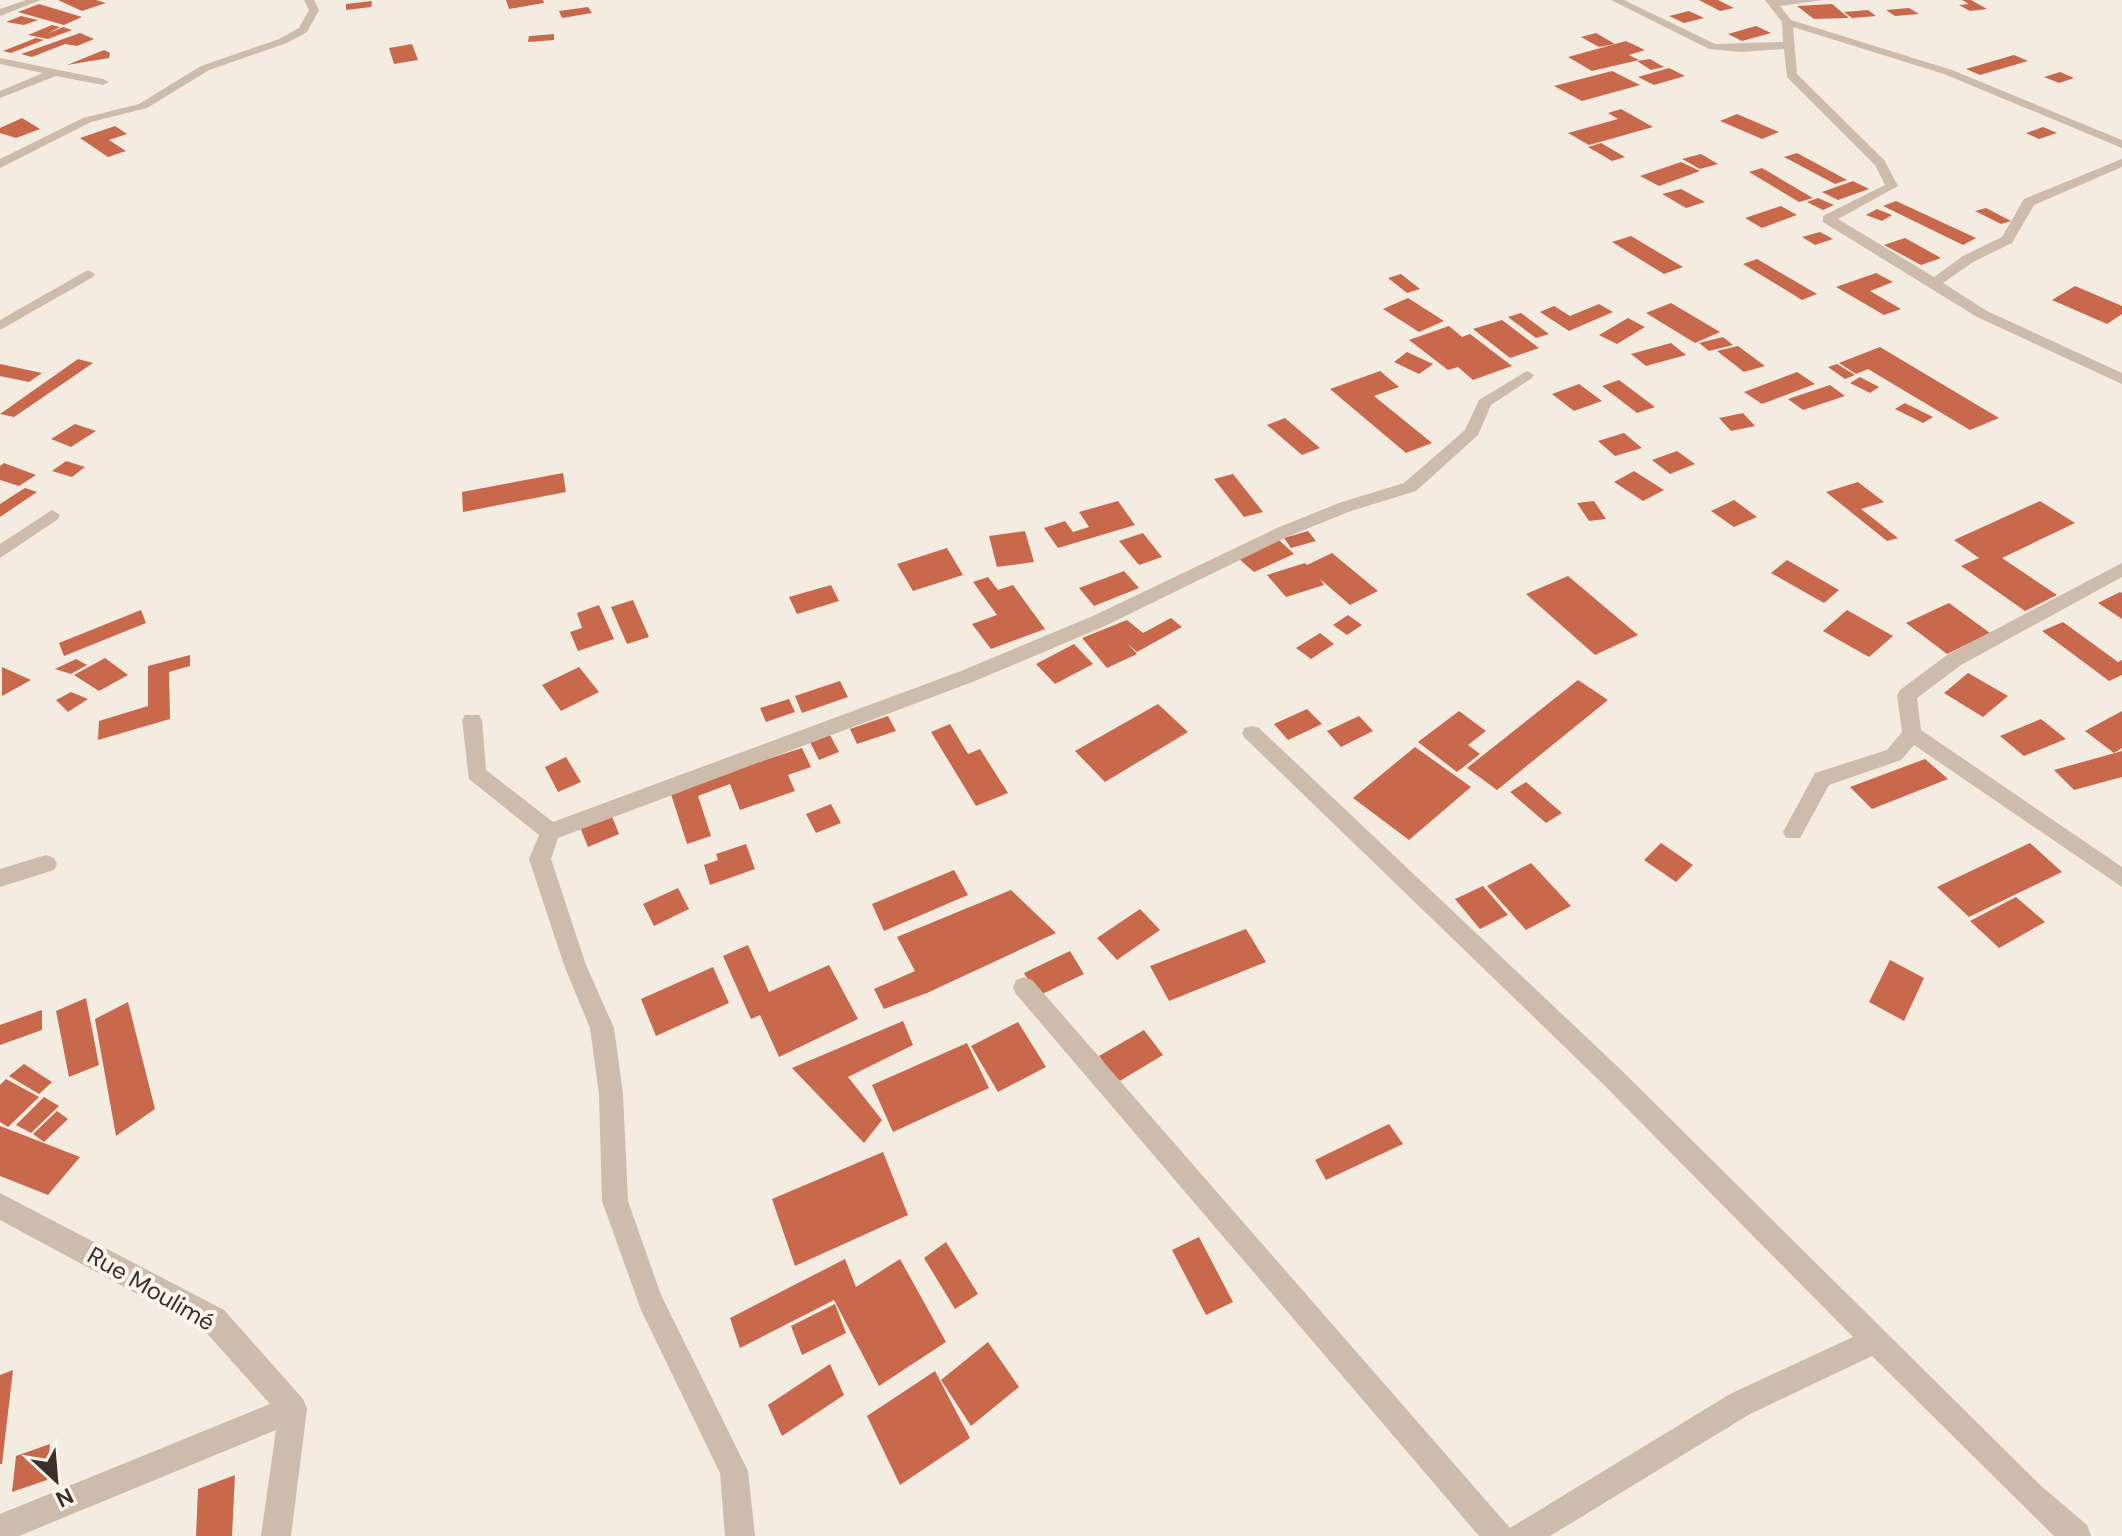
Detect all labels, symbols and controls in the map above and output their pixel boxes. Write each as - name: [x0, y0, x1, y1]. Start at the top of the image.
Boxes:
- street label: Rue Moulimé: [82, 1240, 221, 1338]
- north arrow: [16, 1440, 96, 1520]
- text: N: [51, 1481, 78, 1514]

